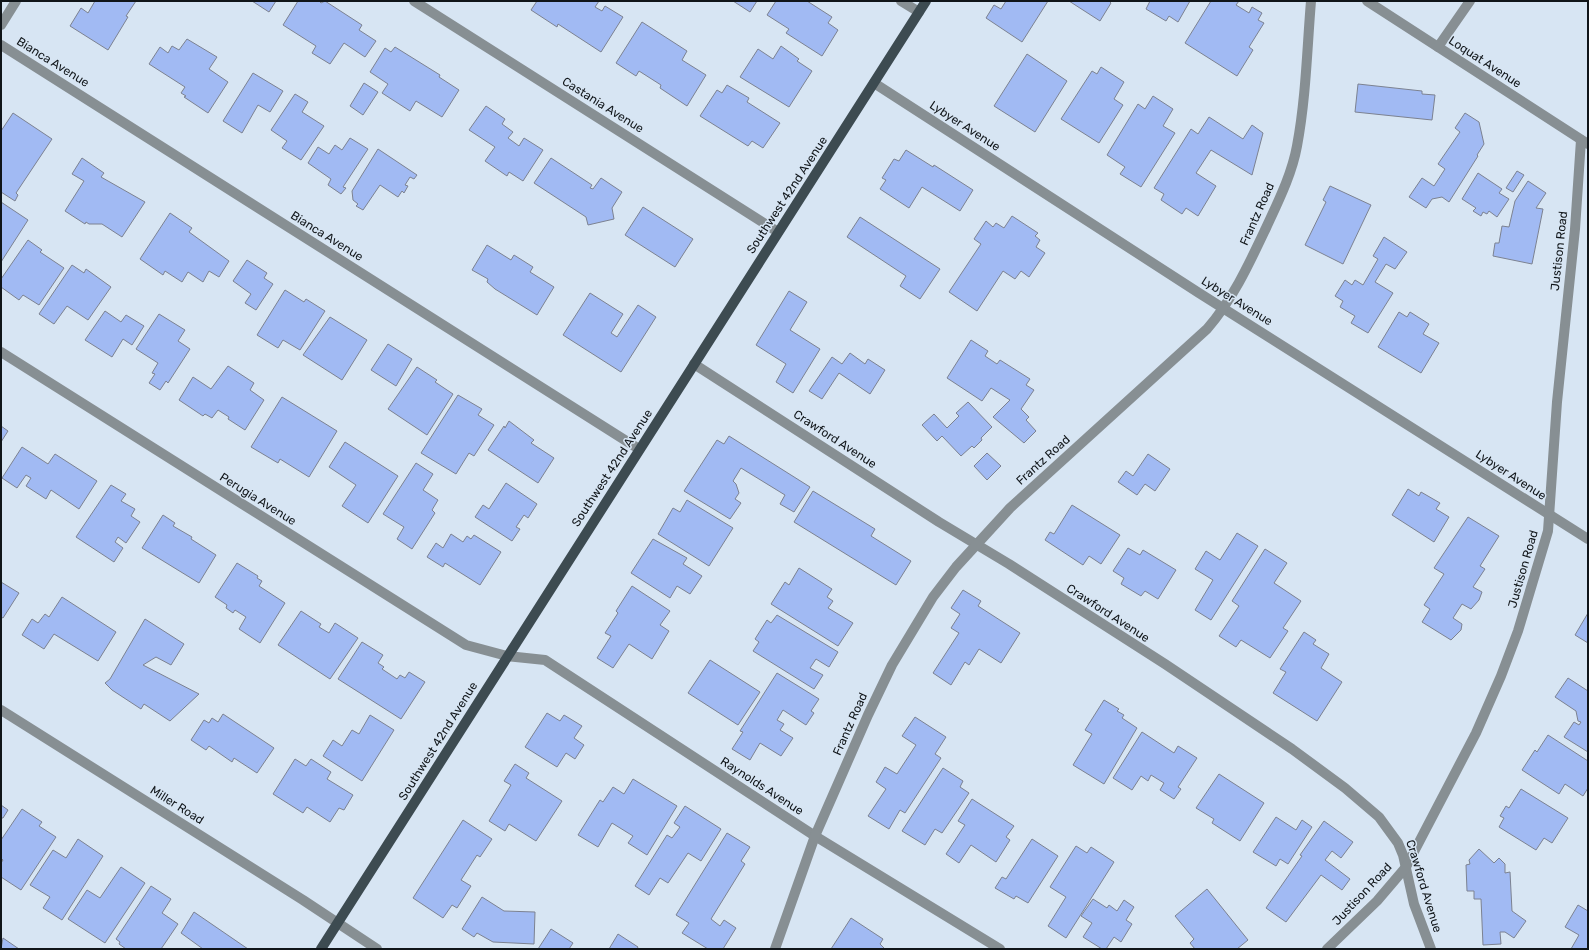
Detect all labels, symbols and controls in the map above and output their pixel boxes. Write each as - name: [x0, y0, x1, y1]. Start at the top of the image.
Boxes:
- street label: Loquat Avenue: [1446, 33, 1524, 91]
- street label: Bianca Avenue: [14, 34, 92, 90]
- street label: Castania Avenue: [560, 74, 647, 136]
- street label: Lybyer Avenue: [927, 98, 1003, 154]
- street label: Southwest 42nd Avenue: [744, 134, 830, 256]
- street label: Frantz Road: [1237, 180, 1277, 248]
- street label: Bianca Avenue: [288, 208, 366, 264]
- street label: Justison Road: [1548, 210, 1570, 292]
- street label: Lybyer Avenue: [1199, 274, 1275, 329]
- street label: Southwest 42nd Avenue: [569, 407, 655, 529]
- street label: Crawford Avenue: [791, 407, 879, 471]
- street label: Frantz Road: [1013, 432, 1073, 488]
- street label: Lybyer Avenue: [1473, 447, 1549, 503]
- street label: Perugia Avenue: [217, 470, 299, 528]
- street label: Justison Road: [1505, 529, 1541, 609]
- street label: Crawford Avenue: [1064, 581, 1152, 645]
- street label: Southwest 42nd Avenue: [396, 679, 480, 803]
- street label: Frantz Road: [830, 690, 870, 758]
- street label: Raynolds Avenue: [718, 754, 806, 818]
- street label: Miller Road: [148, 783, 206, 827]
- street label: Crawford Avenue: [1403, 838, 1445, 934]
- street label: Justison Road: [1330, 860, 1394, 928]

